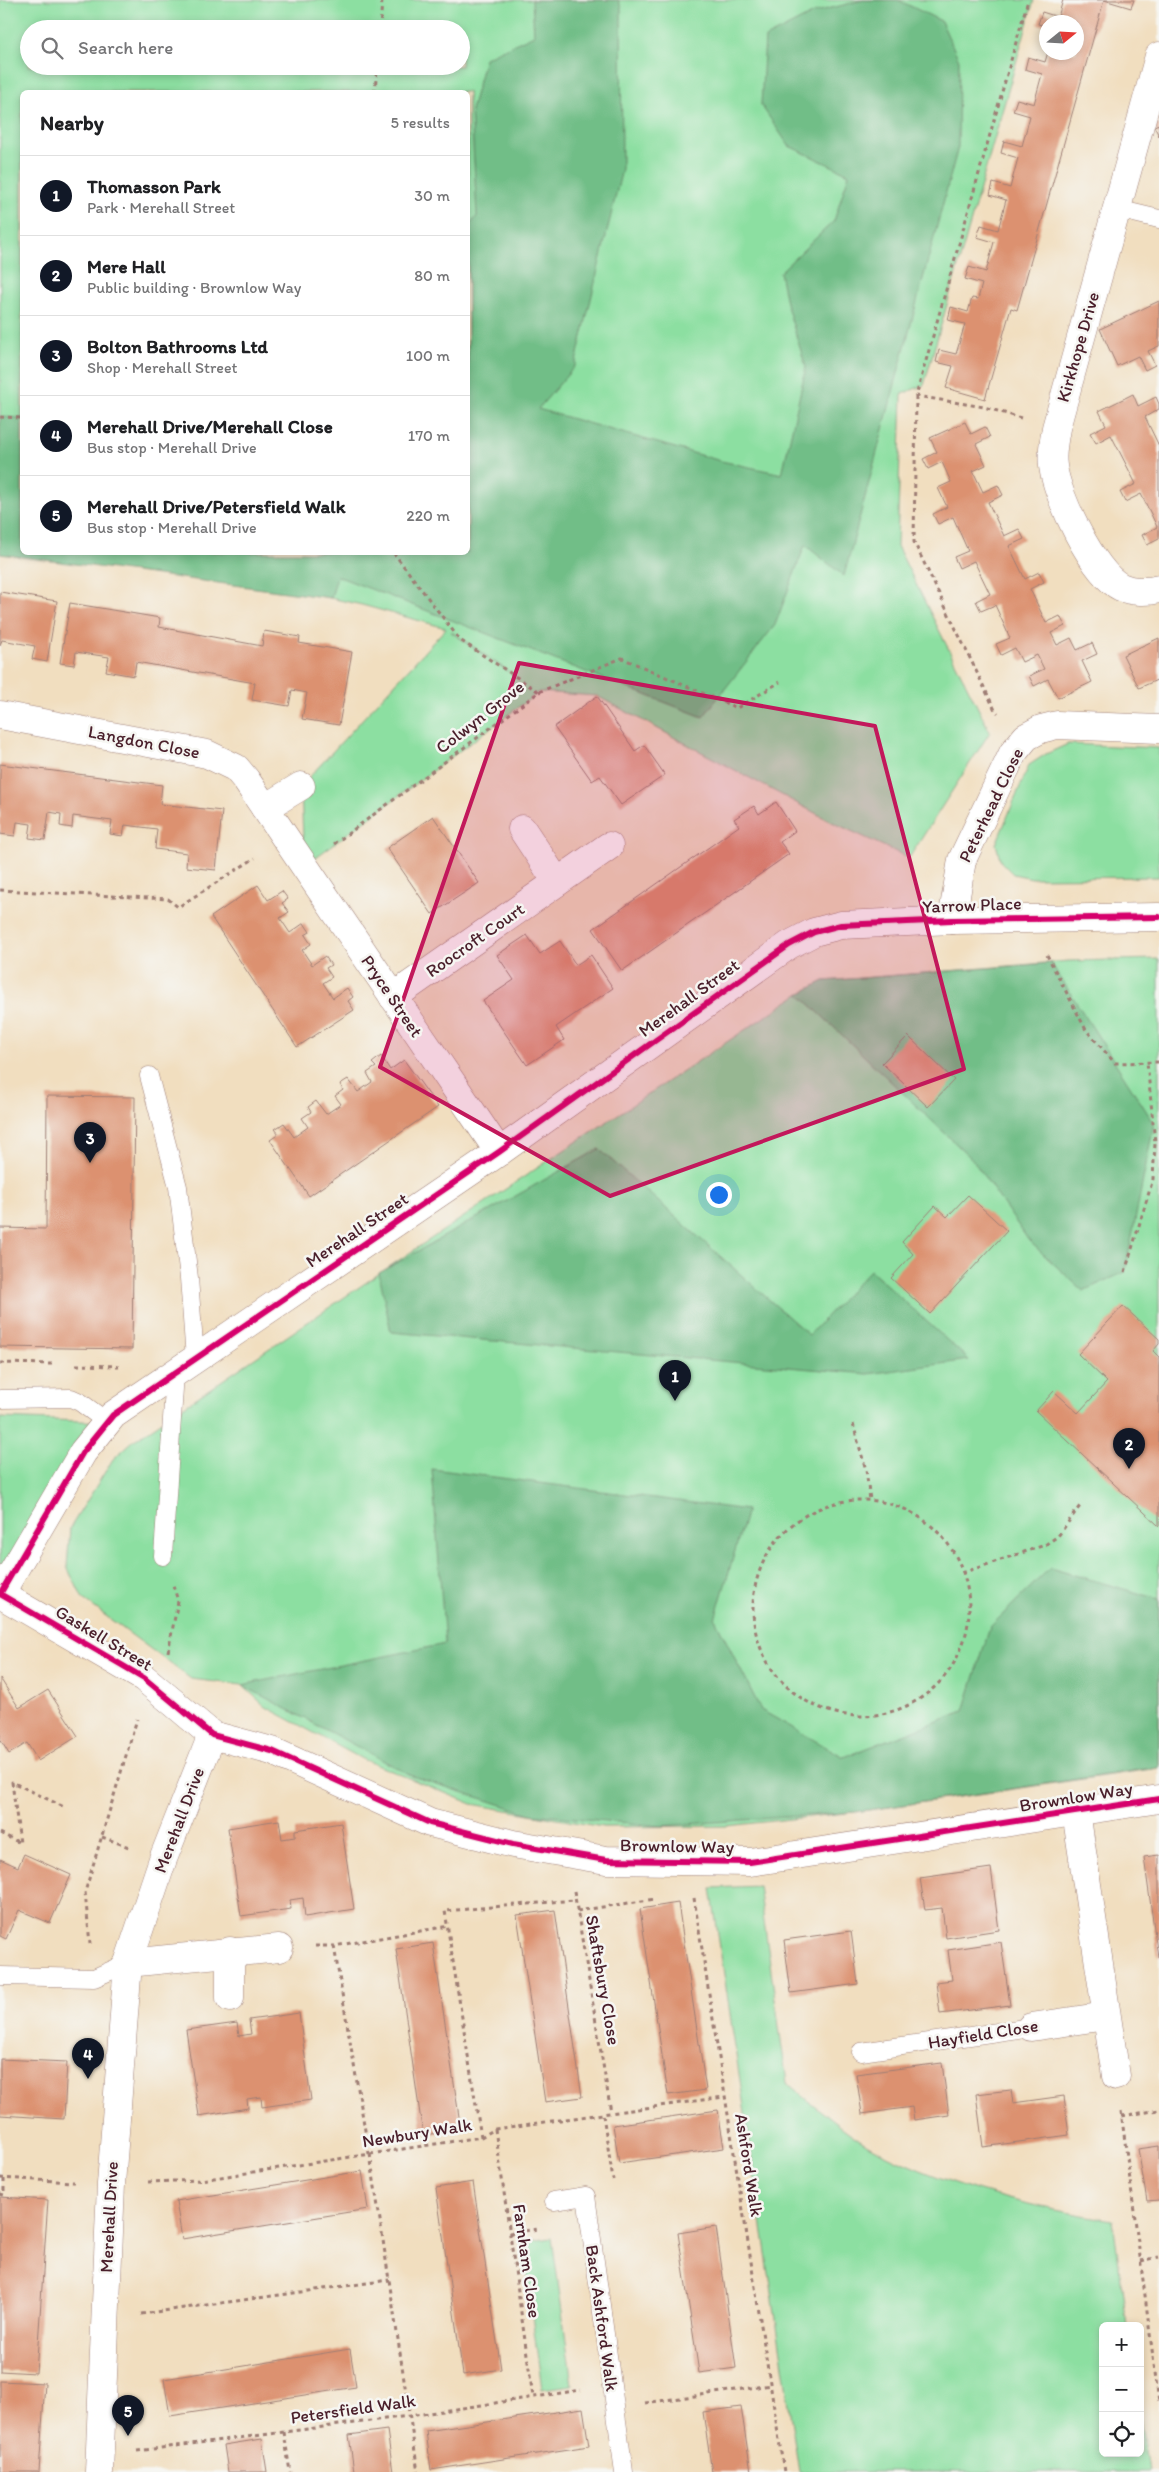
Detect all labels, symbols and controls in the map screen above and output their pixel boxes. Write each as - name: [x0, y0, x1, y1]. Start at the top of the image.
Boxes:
- north arrow: [1039, 15, 1084, 60]
- search box: [20, 20, 470, 75]
- icon: search: [38, 34, 66, 62]
- text: Search here: [78, 36, 173, 59]
- text: Nearby: [40, 110, 104, 135]
- text: 5 results: [390, 113, 450, 132]
- text: Thomasson Park: [87, 175, 221, 198]
- text: 1: [52, 186, 60, 205]
- text: 30 m: [414, 186, 450, 205]
- text: Park · Merehall Street: [87, 198, 235, 217]
- text: Mere Hall: [87, 255, 166, 278]
- text: 2: [52, 266, 60, 285]
- text: 80 m: [414, 266, 450, 285]
- text: Public building · Brownlow Way: [87, 278, 301, 297]
- street label: Kirkhope Drive: [1052, 289, 1104, 405]
- text: Bolton Bathrooms Ltd: [87, 335, 268, 358]
- text: 3: [52, 346, 60, 365]
- text: 100 m: [406, 346, 450, 365]
- text: Shop · Merehall Street: [87, 358, 238, 377]
- text: Merehall Drive/Merehall Close: [87, 415, 333, 438]
- text: 4: [51, 426, 61, 445]
- text: 170 m: [408, 426, 450, 445]
- text: Bus stop · Merehall Drive: [87, 438, 257, 457]
- text: Merehall Drive/Petersfield Walk: [87, 495, 346, 518]
- text: 5: [52, 506, 60, 525]
- text: 220 m: [406, 506, 450, 525]
- text: Bus stop · Merehall Drive: [87, 518, 257, 537]
- street label: Colwyn Grove: [431, 676, 529, 758]
- street label: Langdon Close: [86, 720, 202, 764]
- street label: Peterhead Close: [954, 744, 1028, 866]
- street label: Yarrow Place: [922, 892, 1022, 918]
- street label: Roocroft Court: [421, 898, 529, 982]
- street label: Pryce Street: [356, 951, 428, 1042]
- street label: Merehall Street: [634, 954, 744, 1042]
- pin: 3: [74, 1122, 106, 1163]
- your location: [706, 1182, 732, 1208]
- street label: Merehall Street: [301, 1187, 413, 1272]
- pin: 1: [659, 1360, 691, 1401]
- pin: 2: [1113, 1428, 1145, 1469]
- street label: Gaskell Street: [51, 1600, 157, 1676]
- street label: Merehall Drive: [149, 1764, 209, 1876]
- street label: Brownlow Way: [1018, 1777, 1135, 1817]
- street label: Brownlow Way: [620, 1834, 735, 1858]
- street label: Shaftsbury Close: [581, 1913, 625, 2047]
- street label: Hayfield Close: [926, 2014, 1040, 2054]
- pin: 4: [72, 2038, 104, 2079]
- street label: Ashford Walk: [730, 2112, 768, 2219]
- street label: Newbury Walk: [360, 2113, 474, 2153]
- street label: Merehall Drive: [95, 2161, 123, 2273]
- street label: Farnham Close: [508, 2203, 546, 2319]
- street label: Back Ashford Walk: [581, 2243, 623, 2393]
- map controls: [1099, 2322, 1144, 2457]
- button: +: [1099, 2322, 1144, 2367]
- button: −: [1099, 2367, 1144, 2412]
- street label: Petersfield Walk: [289, 2389, 418, 2429]
- pin: 5: [112, 2395, 144, 2436]
- button: locate: [1099, 2412, 1144, 2457]

